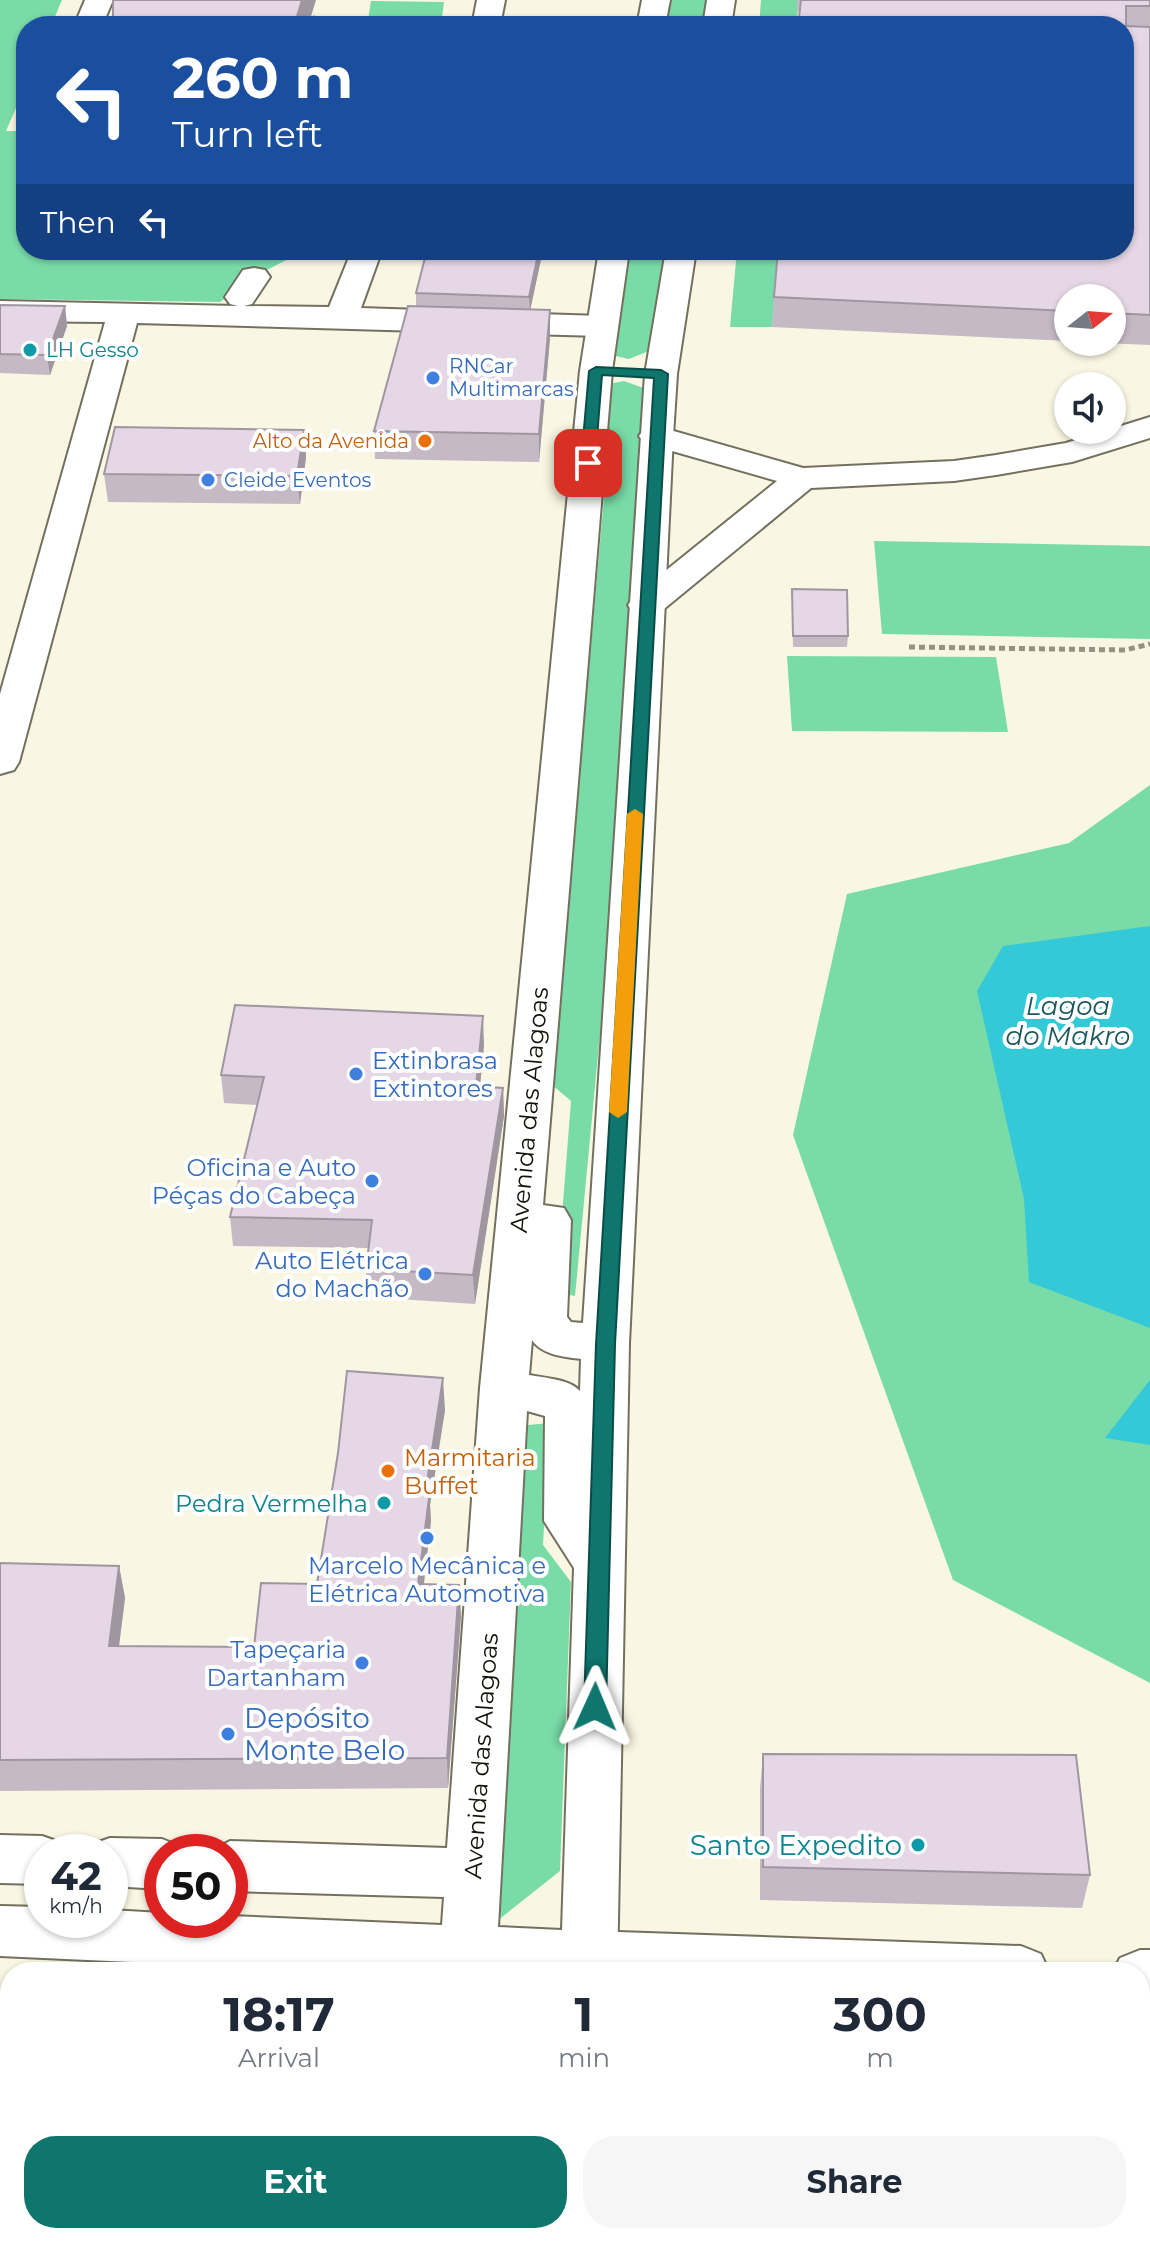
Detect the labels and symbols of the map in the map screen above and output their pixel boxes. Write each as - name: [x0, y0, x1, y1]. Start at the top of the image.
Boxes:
- north arrow: [1054, 284, 1126, 356]
- place label: LH Gesso: [46, 338, 139, 362]
- marker: LH Gesso: [21, 341, 39, 359]
- place label: RNCar Multimarcas: [449, 354, 574, 401]
- marker: RNCar Multimarcas: [424, 369, 442, 387]
- place label: Alto da Avenida: [253, 429, 409, 453]
- pin: [554, 429, 622, 497]
- marker: Alto da Avenida: [416, 432, 434, 450]
- place label: Cleide Eventos: [224, 468, 371, 492]
- marker: Cleide Eventos: [199, 471, 217, 489]
- street label: Avenida das Alagoas: [504, 986, 554, 1234]
- water label: Lagoa do Makro: [1006, 990, 1130, 1052]
- place label: Extinbrasa Extintores: [372, 1046, 498, 1103]
- marker: Extinbrasa Extintores: [347, 1065, 365, 1083]
- place label: Oficina e Auto Péças do Cabeça: [152, 1153, 356, 1210]
- marker: Oficina e Auto Péças do Cabeça: [363, 1172, 381, 1190]
- place label: Auto Elétrica do Machão: [255, 1246, 409, 1303]
- marker: Auto Elétrica do Machão: [416, 1265, 434, 1283]
- place label: Marmitaria Buffet: [404, 1443, 536, 1500]
- marker: Marmitaria Buffet: [379, 1462, 397, 1480]
- place label: Pedra Vermelha: [175, 1489, 368, 1518]
- marker: Pedra Vermelha: [375, 1494, 393, 1512]
- marker: Marcelo Mecânica e Elétrica Automotiva: [418, 1529, 436, 1547]
- place label: Marcelo Mecânica e Elétrica Automotiva: [308, 1551, 546, 1608]
- street label: Avenida das Alagoas: [458, 1632, 504, 1880]
- place label: Tapeçaria Dartanham: [207, 1635, 346, 1692]
- marker: Tapeçaria Dartanham: [353, 1654, 371, 1672]
- position arrow: [553, 1665, 637, 1749]
- place label: Depósito Monte Belo: [244, 1701, 405, 1767]
- marker: Depósito Monte Belo: [219, 1725, 237, 1743]
- place label: Santo Expedito: [690, 1828, 902, 1862]
- speed limit sign: 50: [144, 1834, 248, 1938]
- marker: Santo Expedito: [909, 1836, 927, 1854]

